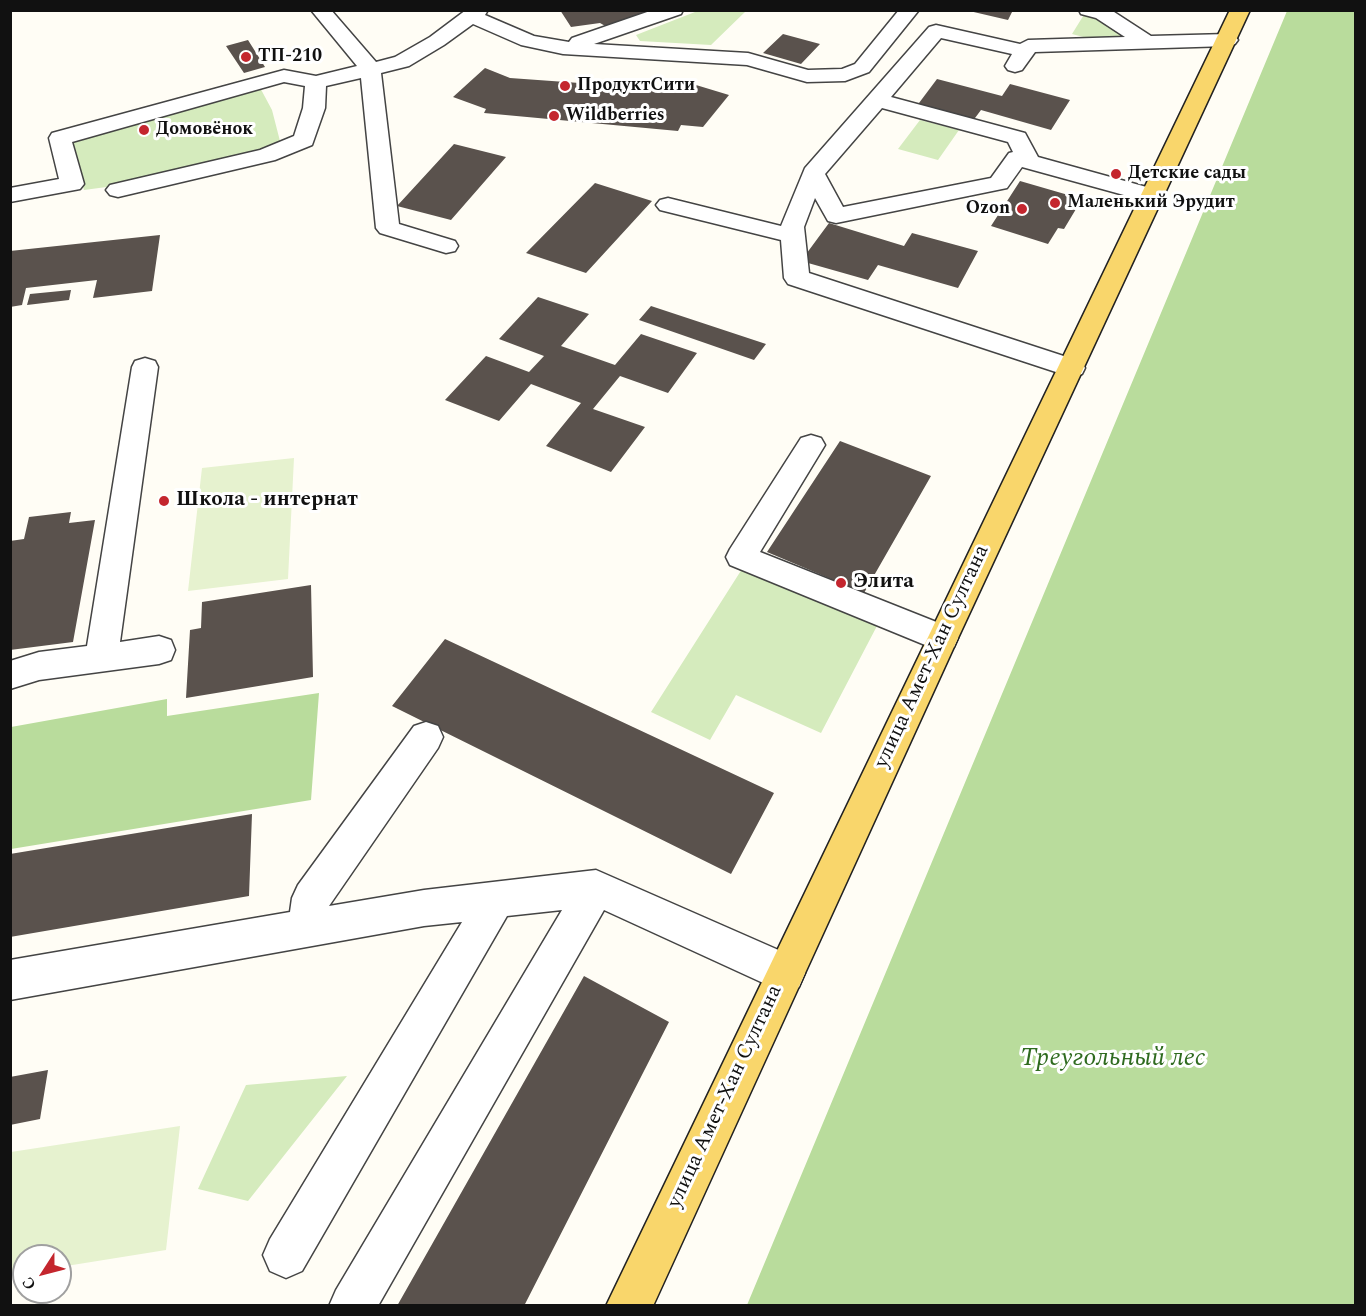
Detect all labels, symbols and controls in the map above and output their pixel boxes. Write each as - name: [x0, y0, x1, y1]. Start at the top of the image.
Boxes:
- place label: ТП-210: [258, 46, 322, 68]
- marker: ТП-210: [239, 50, 253, 64]
- place label: ПродуктСити: [577, 75, 695, 97]
- marker: ПродуктСити: [558, 79, 572, 93]
- place label: Wildberries: [566, 105, 665, 127]
- marker: Wildberries: [547, 109, 561, 123]
- place label: Домовёнок: [156, 119, 253, 141]
- marker: Домовёнок: [137, 123, 151, 137]
- place label: Детские сады: [1128, 163, 1246, 185]
- marker: Детские сады: [1109, 167, 1123, 181]
- place label: Маленький Эрудит: [1067, 192, 1235, 214]
- marker: Маленький Эрудит: [1048, 196, 1062, 210]
- place label: Ozon: [966, 198, 1010, 220]
- marker: Ozon: [1015, 202, 1029, 216]
- place label: Школа - интернат: [176, 488, 358, 514]
- marker: Школа - интернат: [157, 494, 171, 508]
- street label: улица Амет-Хан Султана: [870, 541, 996, 773]
- place label: Элита: [853, 570, 914, 596]
- marker: Элита: [834, 576, 848, 590]
- street label: улица Амет-Хан Султана: [663, 981, 789, 1213]
- park label: Треугольный лес: [1020, 1044, 1206, 1076]
- north arrow: [12, 1244, 72, 1304]
- text: С: [16, 1272, 42, 1295]

